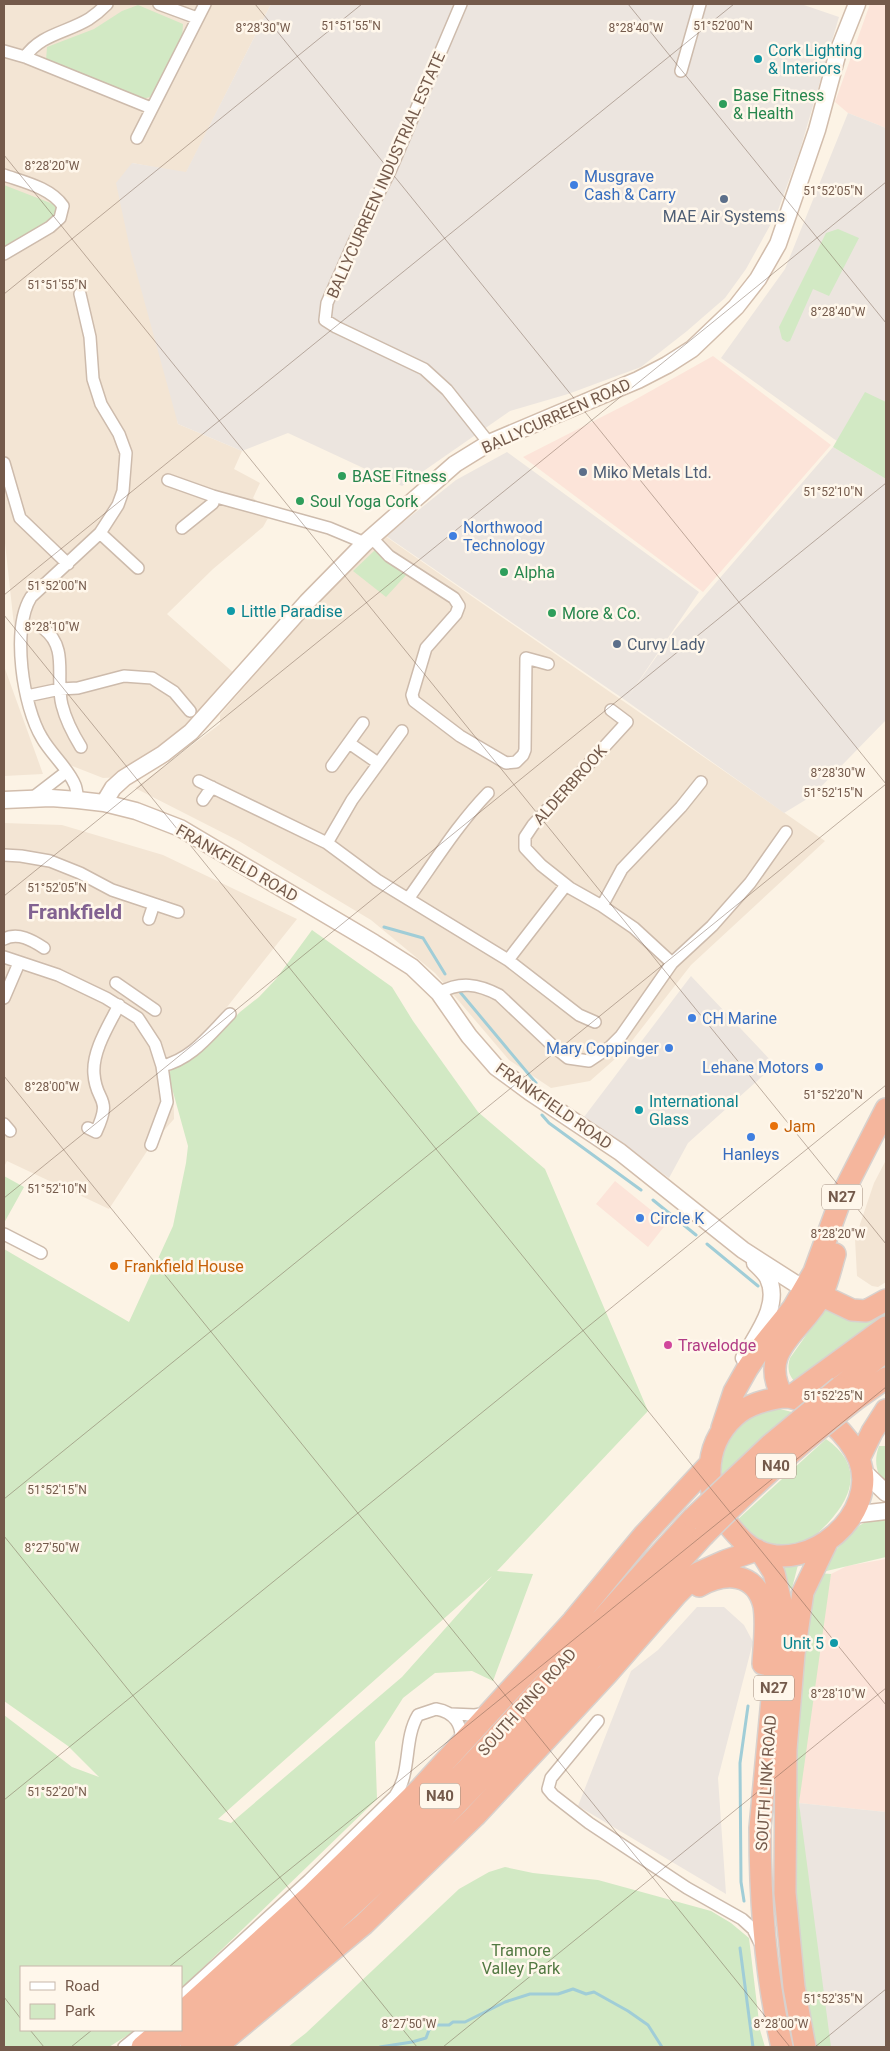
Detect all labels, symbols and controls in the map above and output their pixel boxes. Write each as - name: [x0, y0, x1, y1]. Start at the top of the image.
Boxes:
- text: 51°51'55"N: [321, 19, 381, 33]
- text: 51°52'00"N: [693, 19, 753, 33]
- text: 8°28'30"W: [236, 21, 291, 35]
- text: 8°28'40"W: [609, 21, 664, 35]
- place label: Cork Lighting & Interiors: [768, 41, 862, 78]
- street label: BALLYCURREEN INDUSTRIAL ESTATE: [323, 49, 449, 301]
- marker: Cork Lighting & Interiors: [752, 53, 764, 65]
- place label: Base Fitness & Health: [733, 86, 824, 123]
- marker: Base Fitness & Health: [717, 98, 729, 110]
- text: 8°28'20"W: [25, 159, 80, 173]
- place label: Musgrave Cash & Carry: [584, 167, 676, 204]
- marker: Musgrave Cash & Carry: [568, 179, 580, 191]
- text: 51°52'05"N: [803, 184, 863, 198]
- marker: MAE Air Systems: [718, 193, 730, 205]
- place label: MAE Air Systems: [663, 207, 785, 226]
- text: 51°51'55"N: [27, 278, 87, 292]
- text: 8°28'40"W: [811, 305, 866, 319]
- street label: BALLYCURREEN ROAD: [479, 375, 633, 457]
- place label: Miko Metals Ltd.: [593, 463, 712, 482]
- marker: Miko Metals Ltd.: [577, 466, 589, 478]
- place label: BASE Fitness: [352, 467, 447, 486]
- marker: BASE Fitness: [336, 470, 348, 482]
- text: 51°52'10"N: [803, 485, 863, 499]
- place label: Soul Yoga Cork: [310, 492, 419, 511]
- marker: Soul Yoga Cork: [294, 495, 306, 507]
- place label: Northwood Technology: [463, 518, 545, 555]
- marker: Northwood Technology: [447, 530, 459, 542]
- place label: Alpha: [514, 563, 555, 582]
- marker: Alpha: [498, 566, 510, 578]
- text: 51°52'00"N: [27, 579, 87, 593]
- place label: Little Paradise: [241, 602, 343, 621]
- place label: More & Co.: [562, 604, 641, 623]
- marker: Little Paradise: [225, 605, 237, 617]
- marker: More & Co.: [546, 607, 558, 619]
- text: 8°28'10"W: [25, 620, 80, 634]
- place label: Curvy Lady: [627, 635, 705, 654]
- marker: Curvy Lady: [611, 638, 623, 650]
- street label: ALDERBROOK: [529, 741, 611, 829]
- text: 8°28'30"W: [811, 766, 866, 780]
- text: 51°52'15"N: [803, 786, 863, 800]
- street label: FRANKFIELD ROAD: [173, 820, 301, 906]
- text: 51°52'05"N: [27, 881, 87, 895]
- district label: Frankfield: [28, 900, 122, 924]
- place label: CH Marine: [702, 1009, 777, 1028]
- marker: CH Marine: [686, 1012, 698, 1024]
- place label: Mary Coppinger: [546, 1039, 660, 1058]
- marker: Mary Coppinger: [663, 1042, 675, 1054]
- place label: Lehane Motors: [702, 1058, 809, 1077]
- street label: FRANKFIELD ROAD: [492, 1059, 616, 1153]
- marker: Lehane Motors: [813, 1061, 825, 1073]
- text: 8°28'00"W: [25, 1080, 80, 1094]
- text: 51°52'20"N: [803, 1088, 863, 1102]
- place label: International Glass: [649, 1092, 739, 1129]
- marker: International Glass: [633, 1104, 645, 1116]
- place label: Jam: [784, 1117, 816, 1136]
- marker: Jam: [768, 1120, 780, 1132]
- marker: Hanleys: [745, 1131, 757, 1143]
- place label: Hanleys: [722, 1145, 780, 1164]
- text: 51°52'10"N: [27, 1182, 87, 1196]
- road number: N27: [822, 1184, 862, 1210]
- place label: Circle K: [650, 1209, 705, 1228]
- marker: Circle K: [634, 1212, 646, 1224]
- text: 8°28'20"W: [811, 1227, 866, 1241]
- place label: Frankfield House: [124, 1257, 244, 1276]
- marker: Frankfield House: [108, 1260, 120, 1272]
- place label: Travelodge: [678, 1336, 756, 1355]
- marker: Travelodge: [662, 1339, 674, 1351]
- text: 51°52'25"N: [803, 1389, 863, 1403]
- road number: N40: [756, 1454, 796, 1478]
- text: 51°52'15"N: [27, 1483, 87, 1497]
- text: 8°27'50"W: [25, 1541, 80, 1555]
- place label: Unit 5: [783, 1634, 824, 1653]
- marker: Unit 5: [828, 1637, 840, 1649]
- street label: SOUTH RING ROAD: [474, 1644, 580, 1760]
- road number: N27: [754, 1676, 794, 1700]
- text: 8°28'10"W: [811, 1687, 866, 1701]
- street label: SOUTH LINK ROAD: [752, 1715, 780, 1851]
- road number: N40: [420, 1784, 460, 1808]
- text: 51°52'20"N: [27, 1785, 87, 1799]
- park label: Tramore Valley Park: [482, 1941, 561, 1978]
- legend: [20, 1966, 182, 2031]
- text: Road: [65, 1977, 99, 1995]
- text: 51°52'35"N: [803, 1992, 863, 2006]
- text: Park: [65, 2002, 96, 2020]
- text: 8°27'50"W: [382, 2017, 437, 2031]
- text: 8°28'00"W: [754, 2017, 809, 2031]

